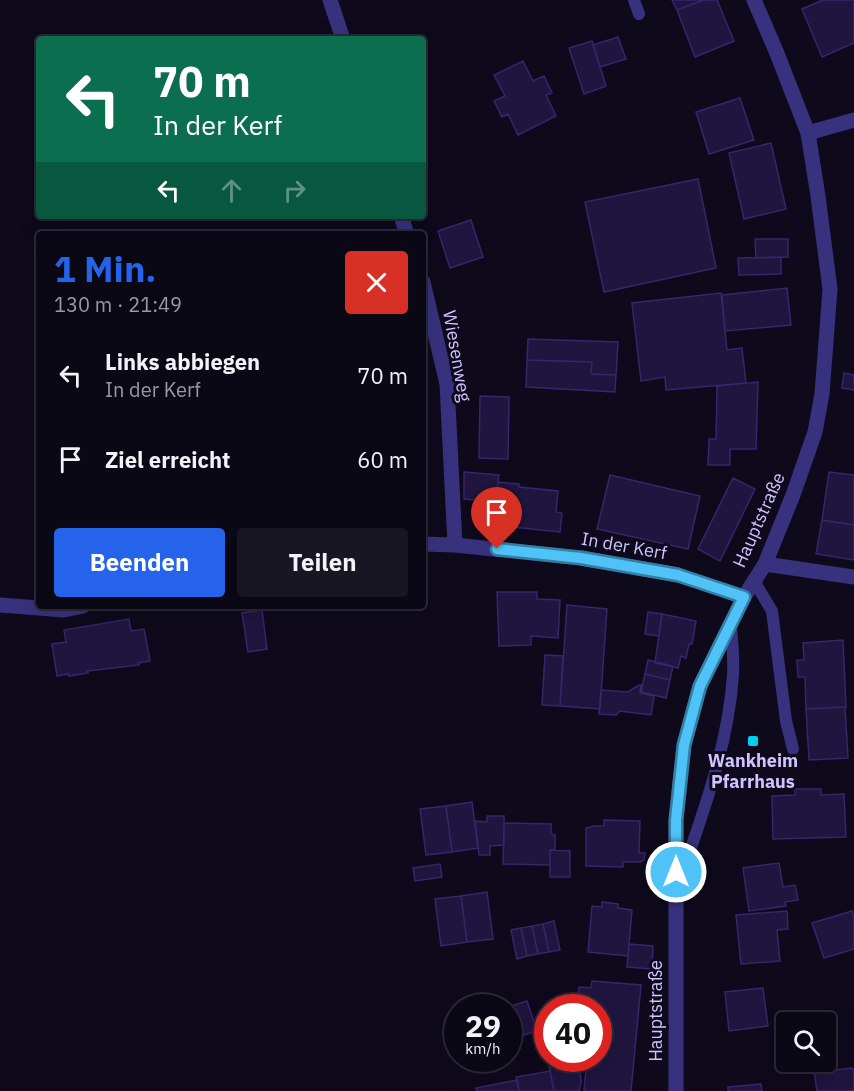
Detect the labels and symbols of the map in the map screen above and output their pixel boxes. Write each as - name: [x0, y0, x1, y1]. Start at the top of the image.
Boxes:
- street label: Wiesenweg: [438, 308, 477, 404]
- street label: Hauptstraße: [727, 469, 790, 571]
- pin: [471, 487, 522, 549]
- street label: In der Kerf: [580, 527, 669, 564]
- marker: Wankheim Pfarrhaus: [746, 734, 760, 748]
- place label: Wankheim Pfarrhaus: [708, 749, 798, 793]
- position arrow: [644, 840, 708, 904]
- street label: Hauptstraße: [644, 960, 667, 1062]
- speed limit sign: 40: [534, 994, 612, 1072]

